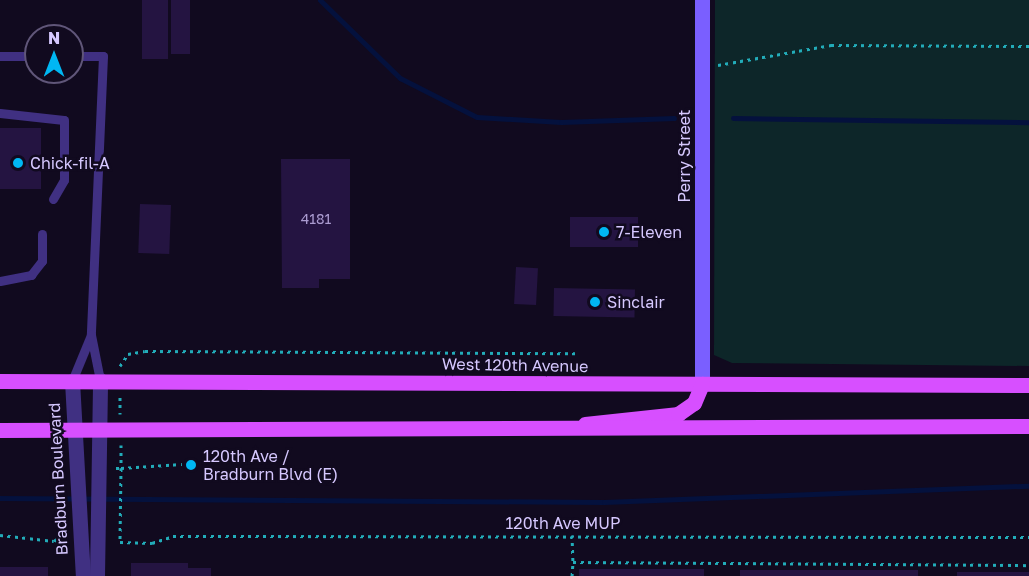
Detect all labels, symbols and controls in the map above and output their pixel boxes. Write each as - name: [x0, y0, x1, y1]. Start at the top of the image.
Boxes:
- north arrow: [24, 24, 84, 84]
- text: N: [48, 28, 60, 48]
- street label: Perry Street: [674, 110, 694, 202]
- place label: Chick-fil-A: [30, 153, 110, 173]
- marker: Chick-fil-A: [11, 156, 25, 170]
- house number: 4181: [301, 211, 331, 227]
- place label: 7-Eleven: [616, 222, 682, 242]
- marker: 7-Eleven: [597, 225, 611, 239]
- place label: Sinclair: [607, 292, 665, 312]
- marker: Sinclair: [588, 295, 602, 309]
- street label: West 120th Avenue: [442, 354, 588, 376]
- street label: Bradburn Boulevard: [44, 402, 72, 556]
- place label: 120th Ave / Bradburn Blvd (E): [203, 446, 338, 484]
- marker: 120th Ave / Bradburn Blvd (E): [184, 458, 198, 472]
- street label: 120th Ave MUP: [506, 513, 620, 533]

